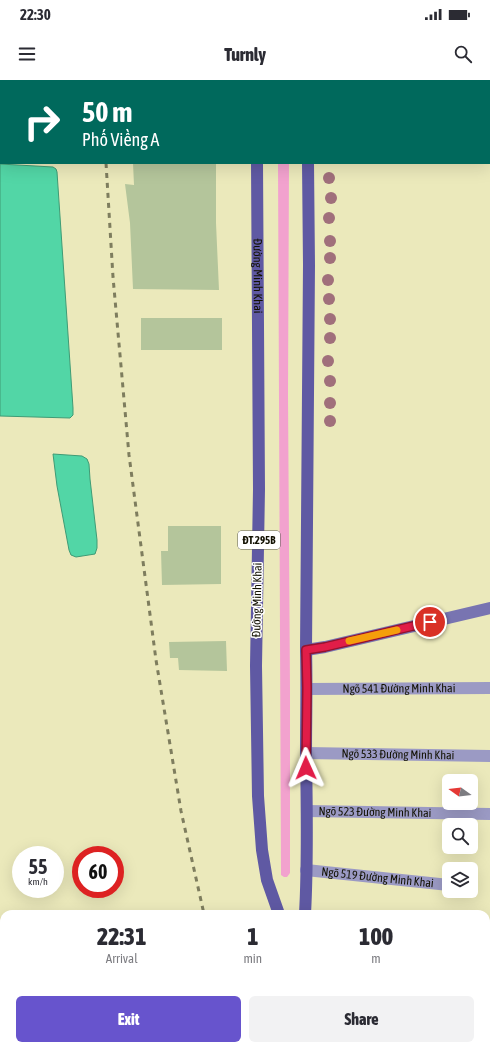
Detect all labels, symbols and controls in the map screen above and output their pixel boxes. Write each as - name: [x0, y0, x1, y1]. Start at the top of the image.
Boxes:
- text: 22:30: [20, 6, 51, 23]
- icon: menu: [16, 43, 38, 65]
- icon: search: [452, 43, 474, 65]
- text: Turnly: [224, 44, 266, 65]
- icon: right: [16, 96, 68, 148]
- text: 50 m: [82, 96, 132, 128]
- text: Phố Viềng A: [82, 129, 159, 150]
- street label: Đường Minh Khai: [250, 238, 265, 314]
- road number: ĐT.295B: [238, 531, 280, 549]
- street label: Đường Minh Khai: [249, 562, 265, 638]
- pin: [413, 605, 447, 639]
- icon: arrive: [419, 611, 441, 633]
- street label: Ngõ 541 Đường Minh Khai: [343, 681, 455, 696]
- position arrow: [285, 747, 327, 789]
- street label: Ngõ 533 Đường Minh Khai: [341, 747, 455, 762]
- north arrow: [442, 774, 478, 810]
- map controls: [442, 774, 478, 898]
- street label: Ngõ 523 Đường Minh Khai: [318, 804, 432, 820]
- button: search: [442, 818, 478, 854]
- speed limit sign: 60: [72, 846, 124, 898]
- text: 55: [29, 855, 47, 878]
- button: layers: [442, 862, 478, 898]
- street label: Ngõ 519 Đường Minh Khai: [321, 865, 434, 890]
- text: km/h: [28, 876, 48, 887]
- text: 22:31: [97, 923, 146, 950]
- text: 1: [247, 923, 258, 950]
- text: 100: [359, 923, 393, 950]
- text: Arrival: [106, 951, 138, 966]
- text: min: [243, 951, 262, 966]
- text: m: [371, 951, 381, 966]
- button: Exit: [16, 996, 241, 1042]
- button: Share: [249, 996, 474, 1042]

